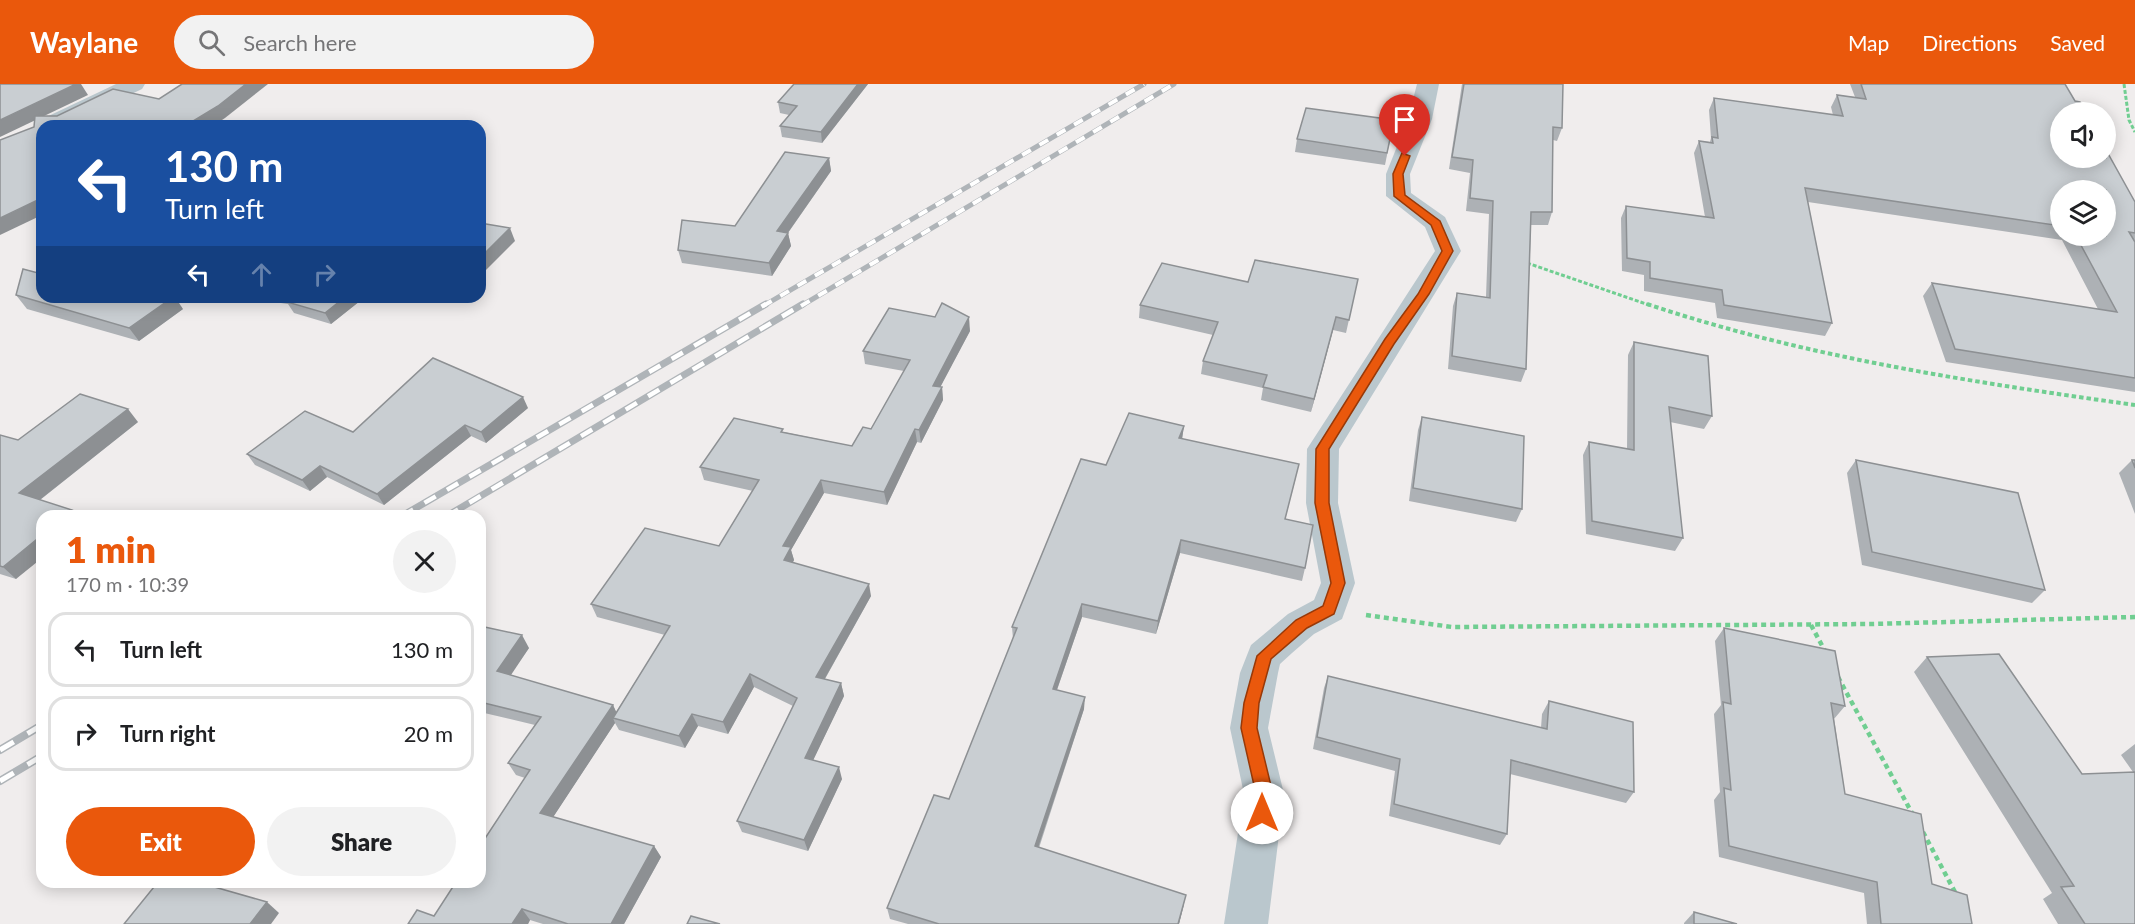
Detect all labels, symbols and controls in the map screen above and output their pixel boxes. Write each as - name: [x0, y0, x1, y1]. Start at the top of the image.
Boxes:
- search box: [174, 15, 594, 69]
- text: Waylane: [30, 25, 138, 59]
- icon: search: [195, 26, 228, 59]
- text: Search here: [243, 29, 357, 56]
- text: Map: [1848, 30, 1889, 55]
- text: Directions: [1922, 30, 2017, 55]
- text: Saved: [2050, 30, 2105, 55]
- pin: [1379, 94, 1430, 156]
- map controls: [2050, 102, 2116, 246]
- button: sound: [2050, 102, 2116, 168]
- icon: arrive: [1388, 103, 1421, 136]
- text: 130 m: [165, 141, 283, 191]
- icon: left: [66, 144, 144, 222]
- button: layers: [2050, 180, 2116, 246]
- text: Turn left: [165, 192, 264, 225]
- icon: left: [182, 258, 215, 291]
- icon: ahead: [245, 258, 278, 291]
- icon: right: [308, 258, 341, 291]
- text: 1 min: [66, 527, 156, 571]
- button: close: [393, 530, 456, 593]
- text: 170 m · 10:39: [66, 572, 189, 596]
- icon: left: [69, 633, 102, 666]
- text: Turn left: [120, 636, 202, 663]
- text: 130 m: [391, 636, 453, 663]
- icon: right: [69, 717, 102, 750]
- text: Turn right: [120, 720, 215, 747]
- text: 20 m: [404, 720, 453, 747]
- position arrow: [1230, 781, 1294, 845]
- button: Exit: [66, 807, 255, 876]
- button: Share: [267, 807, 456, 876]

